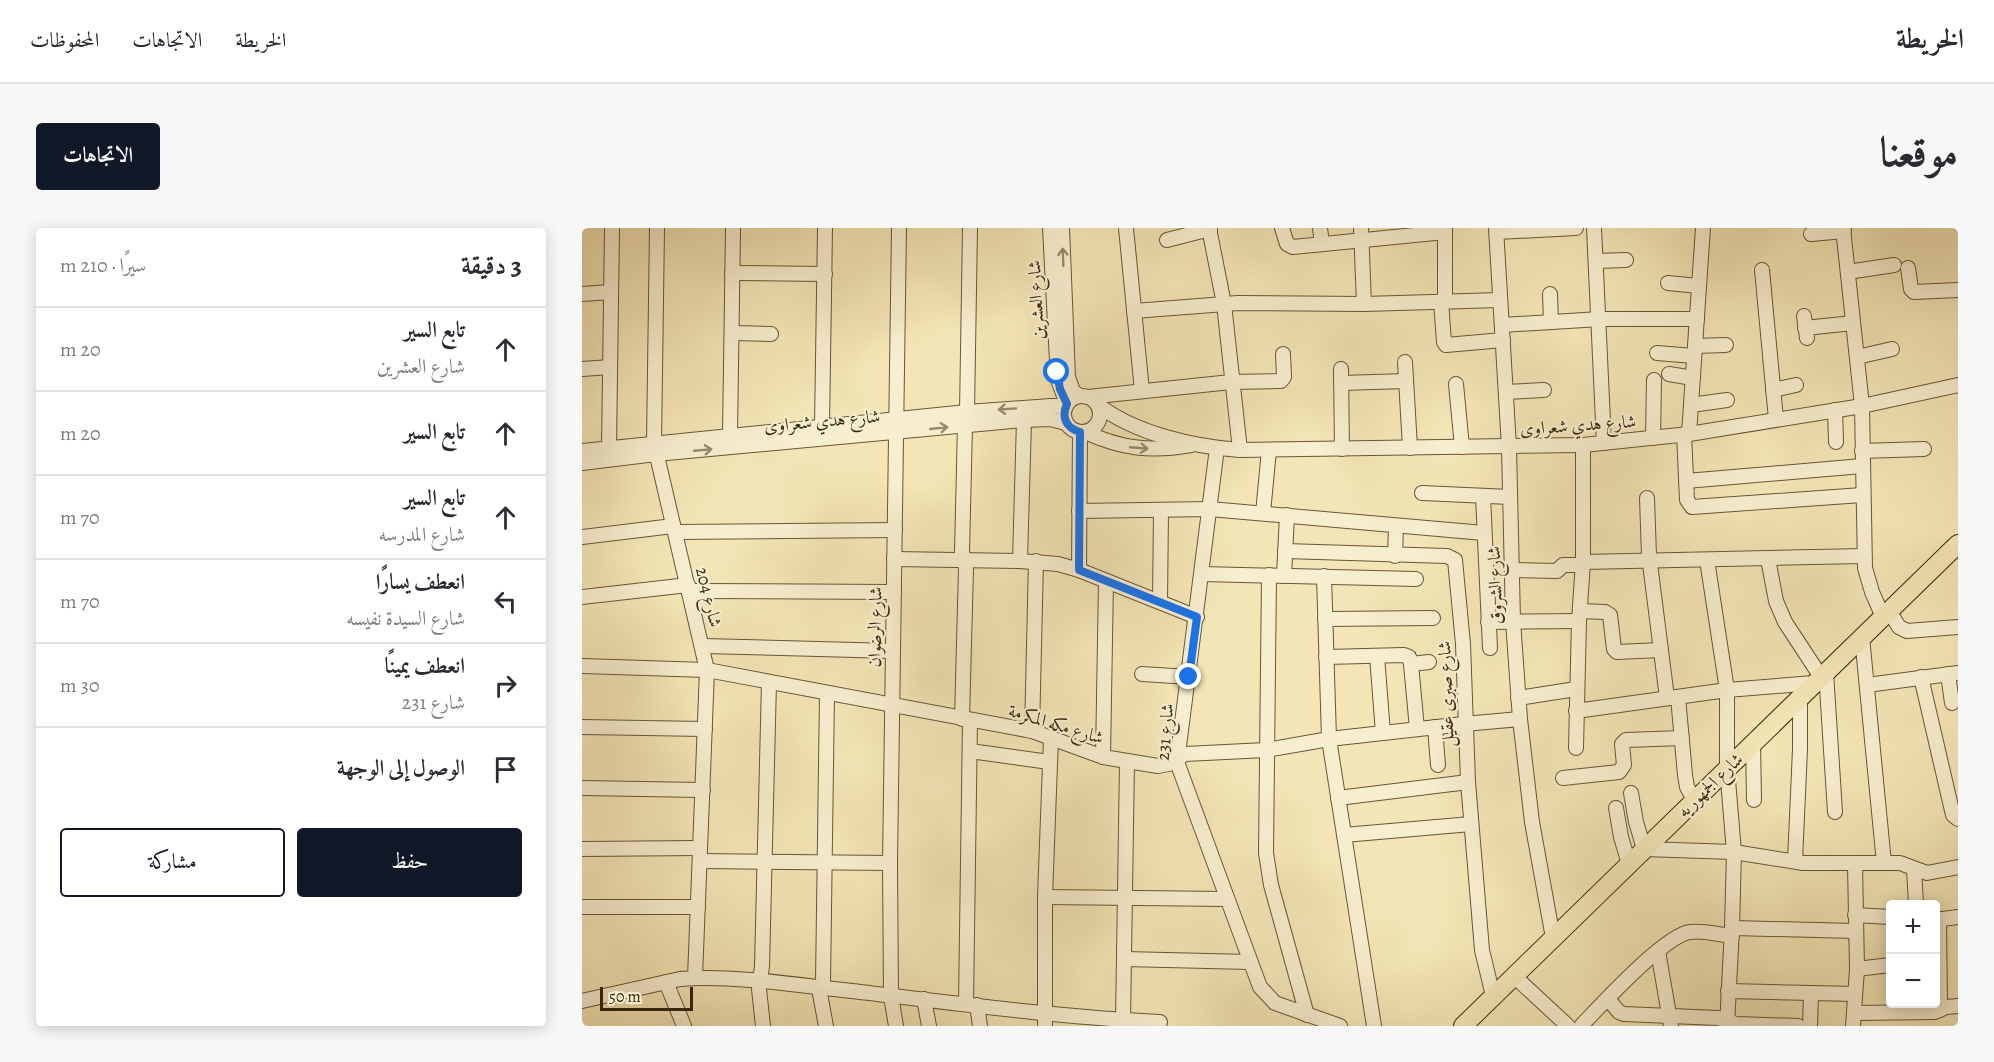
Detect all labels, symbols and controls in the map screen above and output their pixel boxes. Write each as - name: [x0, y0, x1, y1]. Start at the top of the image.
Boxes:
- text: الخريطة: [1896, 20, 1964, 58]
- text: المحفوظات: [30, 26, 99, 54]
- text: الاتجاهات: [132, 26, 202, 54]
- text: الخريطة: [235, 26, 286, 54]
- button: الاتجاهات: [36, 123, 160, 190]
- text: موقعنا: [1880, 123, 1958, 180]
- text: 3 دقيقة: [461, 248, 522, 283]
- one-way arrow: [1057, 248, 1069, 268]
- text: سيرًا · 210 m: [60, 252, 146, 279]
- street label: شارع العشرين: [1022, 260, 1053, 340]
- text: تابع السير: [404, 315, 465, 345]
- icon: ahead: [489, 333, 522, 366]
- text: 20 m: [60, 336, 101, 363]
- text: شارع العشرين: [377, 353, 465, 380]
- route start: [1043, 358, 1069, 384]
- street label: شارع هدي شعراوى: [763, 404, 881, 441]
- one-way arrow: [998, 404, 1018, 415]
- street label: شارع هدي شعراوى: [1519, 409, 1637, 444]
- text: تابع السير: [404, 417, 465, 447]
- icon: ahead: [489, 417, 522, 450]
- text: 20 m: [60, 420, 101, 447]
- one-way arrow: [928, 422, 948, 433]
- one-way arrow: [1129, 443, 1149, 454]
- one-way arrow: [692, 444, 712, 455]
- text: تابع السير: [404, 483, 465, 513]
- icon: ahead: [489, 501, 522, 534]
- text: 70 m: [60, 504, 100, 531]
- text: شارع المدرسه: [379, 521, 465, 548]
- street label: شارع الشروق: [1482, 545, 1511, 625]
- street label: شارع 204: [687, 564, 728, 630]
- text: انعطف يسارًا: [376, 567, 465, 597]
- icon: left: [489, 585, 522, 618]
- street label: شارع الرضوان: [862, 586, 891, 668]
- text: 70 m: [60, 588, 100, 615]
- text: شارع السيدة نفيسه: [346, 605, 465, 632]
- street label: شارع صبرى عقيل: [1432, 641, 1463, 747]
- text: انعطف يمينًا: [385, 651, 465, 681]
- route end: [1175, 663, 1201, 689]
- icon: right: [489, 669, 522, 702]
- text: 30 m: [60, 672, 100, 699]
- text: شارع 231: [402, 689, 465, 716]
- street label: شارع مكه المكرمة: [1005, 698, 1106, 753]
- street label: شارع 231: [1151, 703, 1182, 762]
- street label: شارع الجمهوريه: [1672, 747, 1750, 825]
- text: الوصول إلى الوجهة: [337, 753, 465, 783]
- icon: arrive: [489, 753, 522, 786]
- button: مشاركة: [60, 828, 285, 897]
- button: حفظ: [297, 828, 522, 897]
- map controls: [1886, 900, 1940, 1008]
- button: +: [1886, 900, 1940, 954]
- button: −: [1886, 954, 1940, 1008]
- scale bar: [600, 984, 693, 1012]
- text: 50 m: [609, 986, 641, 1008]

